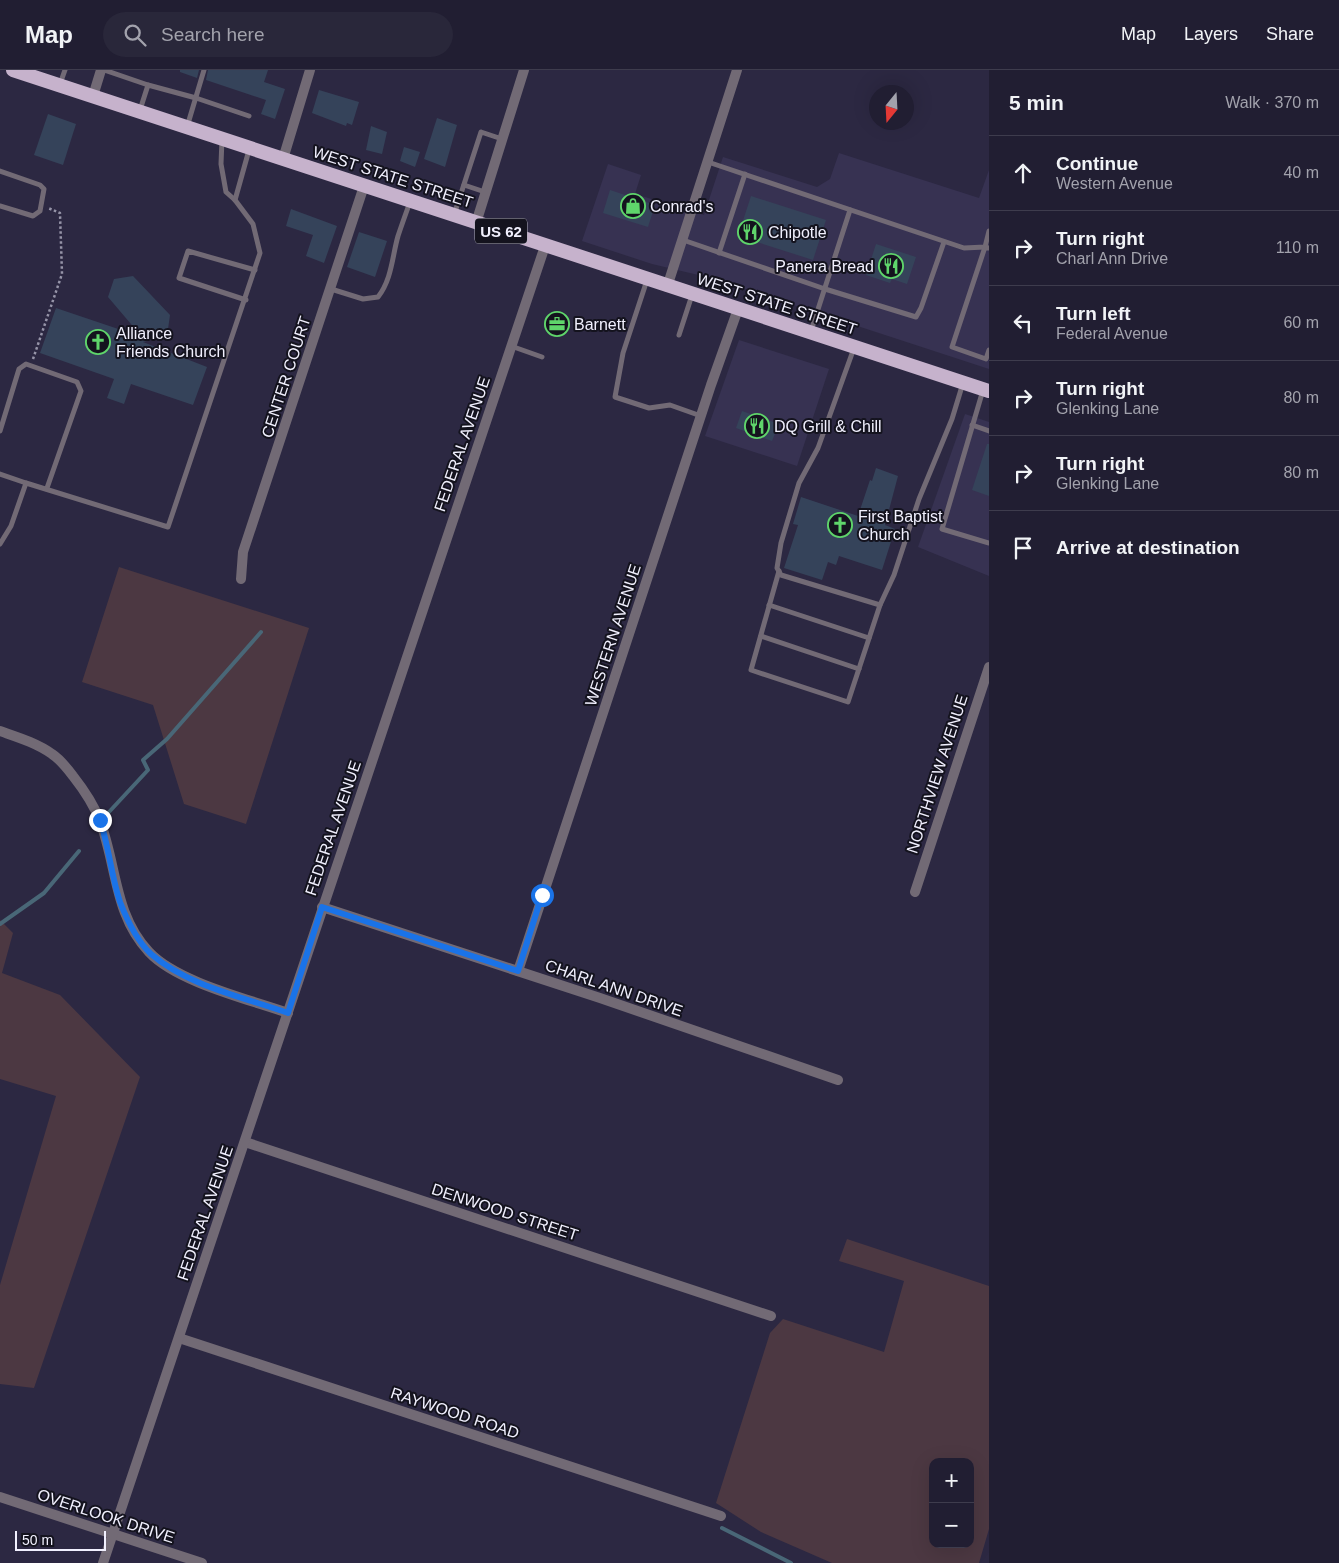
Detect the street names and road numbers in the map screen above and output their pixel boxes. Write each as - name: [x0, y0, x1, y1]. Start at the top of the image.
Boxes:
- street label: WEST STATE STREET: [311, 143, 475, 211]
- road number: US 62: [475, 218, 527, 244]
- street label: WEST STATE STREET: [695, 270, 859, 338]
- street label: CENTER COURT: [258, 314, 314, 440]
- street label: FEDERAL AVENUE: [431, 374, 493, 514]
- street label: WESTERN AVENUE: [582, 562, 644, 708]
- street label: NORTHVIEW AVENUE: [903, 693, 971, 855]
- street label: FEDERAL AVENUE: [302, 758, 364, 898]
- street label: CHARL ANN DRIVE: [543, 956, 685, 1020]
- street label: FEDERAL AVENUE: [174, 1143, 236, 1283]
- street label: DENWOOD STREET: [430, 1180, 581, 1244]
- street label: RAYWOOD ROAD: [389, 1384, 521, 1442]
- street label: OVERLOOK DRIVE: [35, 1486, 177, 1546]

